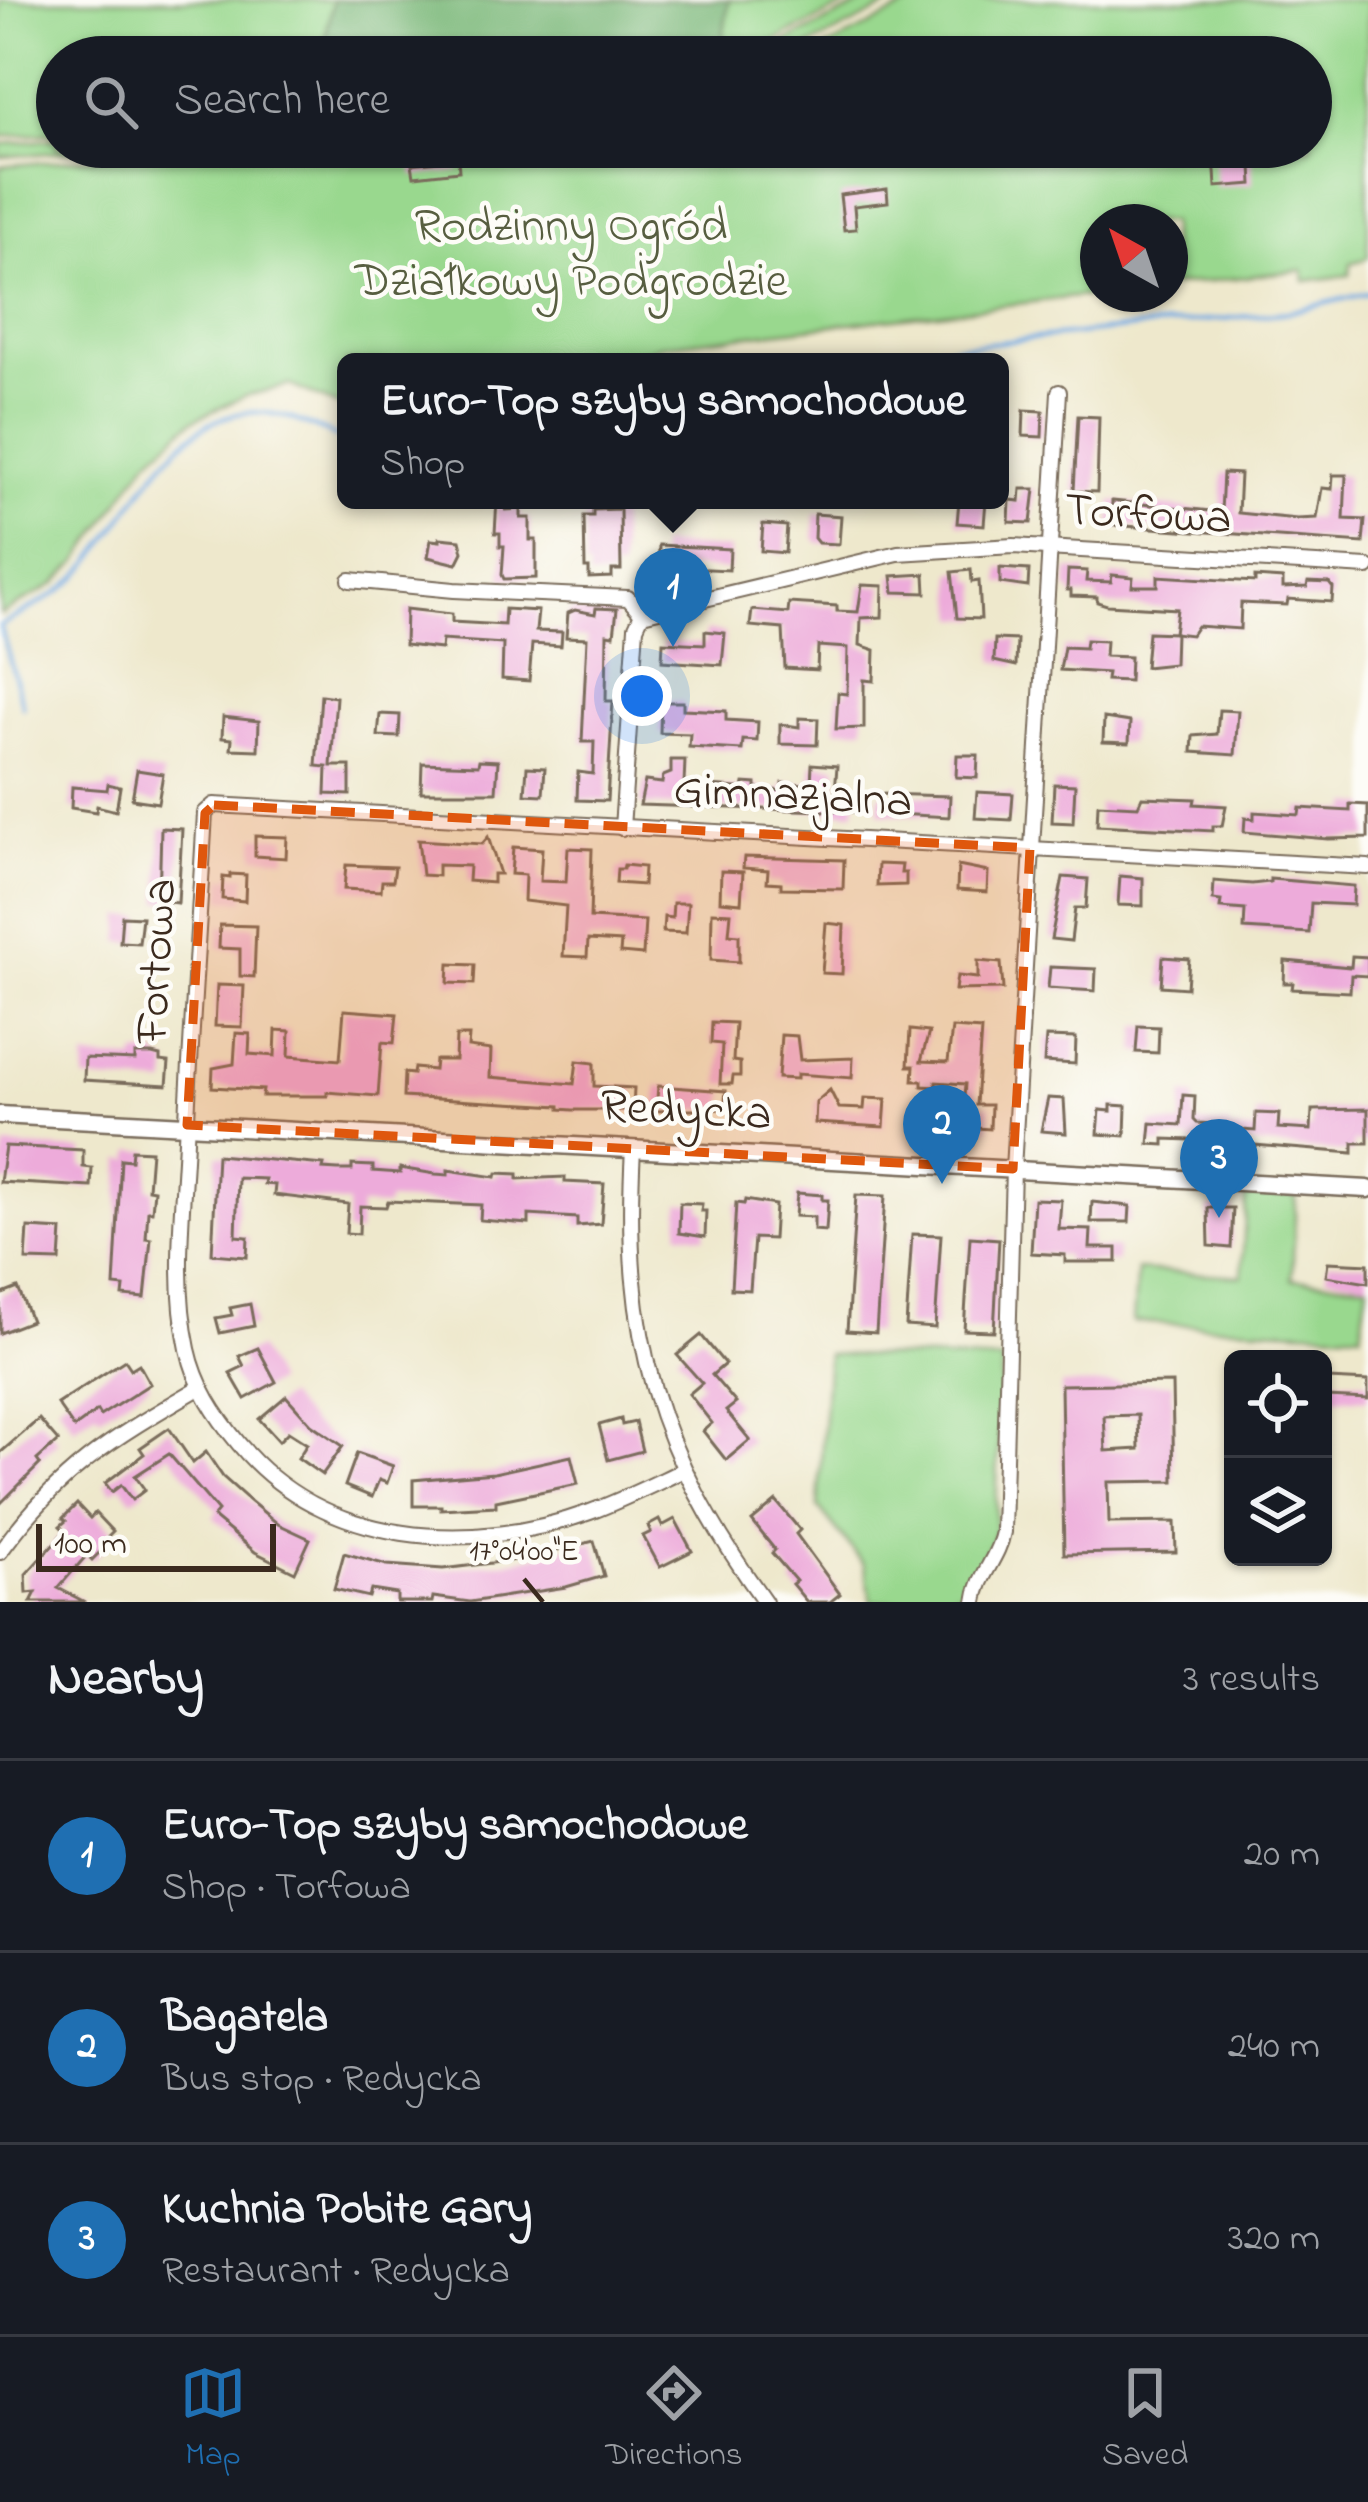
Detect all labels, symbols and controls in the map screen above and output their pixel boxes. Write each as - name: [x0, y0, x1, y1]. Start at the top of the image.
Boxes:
- search box: [36, 36, 1332, 168]
- icon: search: [78, 69, 144, 135]
- text: Search here: [174, 69, 390, 135]
- park label: Rodzinny Ogród Działkowy Podgrodzie: [354, 193, 788, 319]
- north arrow: [1080, 204, 1188, 312]
- popup: [337, 353, 1009, 509]
- text: Euro-Top szyby samochodowe: [380, 370, 966, 436]
- text: Shop: [380, 436, 465, 493]
- street label: Torfowa: [1063, 477, 1233, 555]
- pin: 1: [634, 548, 712, 647]
- your location: [612, 666, 672, 726]
- street label: Gimnazjalna: [672, 756, 914, 838]
- street label: Fortowa: [119, 877, 197, 1046]
- street label: Redycka: [599, 1073, 773, 1151]
- pin: 2: [903, 1085, 981, 1184]
- pin: 3: [1180, 1119, 1258, 1218]
- map controls: [1224, 1350, 1332, 1566]
- button: locate: [1224, 1350, 1332, 1458]
- button: layers: [1224, 1458, 1332, 1566]
- scale bar: [36, 1518, 276, 1571]
- text: 100 m: [54, 1521, 127, 1569]
- text: 17°04'00"E: [469, 1531, 579, 1575]
- text: Nearby: [48, 1643, 204, 1718]
- text: 3 results: [1183, 1652, 1320, 1709]
- text: Euro-Top szyby samochodowe: [162, 1794, 748, 1860]
- text: 1: [81, 1827, 93, 1884]
- text: 20 m: [1244, 1827, 1320, 1884]
- text: Shop · Torfowa: [162, 1860, 411, 1917]
- text: Bagatela: [162, 1986, 328, 2052]
- text: 2: [77, 2019, 97, 2076]
- text: 240 m: [1228, 2019, 1320, 2076]
- text: Bus stop · Redycka: [162, 2052, 482, 2109]
- text: Kuchnia Pobite Gary: [162, 2178, 532, 2244]
- text: 3: [79, 2211, 95, 2268]
- text: 320 m: [1228, 2211, 1320, 2268]
- text: Restaurant · Redycka: [162, 2244, 510, 2301]
- tab: Map: [180, 2360, 246, 2480]
- tab: Directions: [605, 2360, 743, 2480]
- tab: Saved: [1102, 2360, 1188, 2480]

